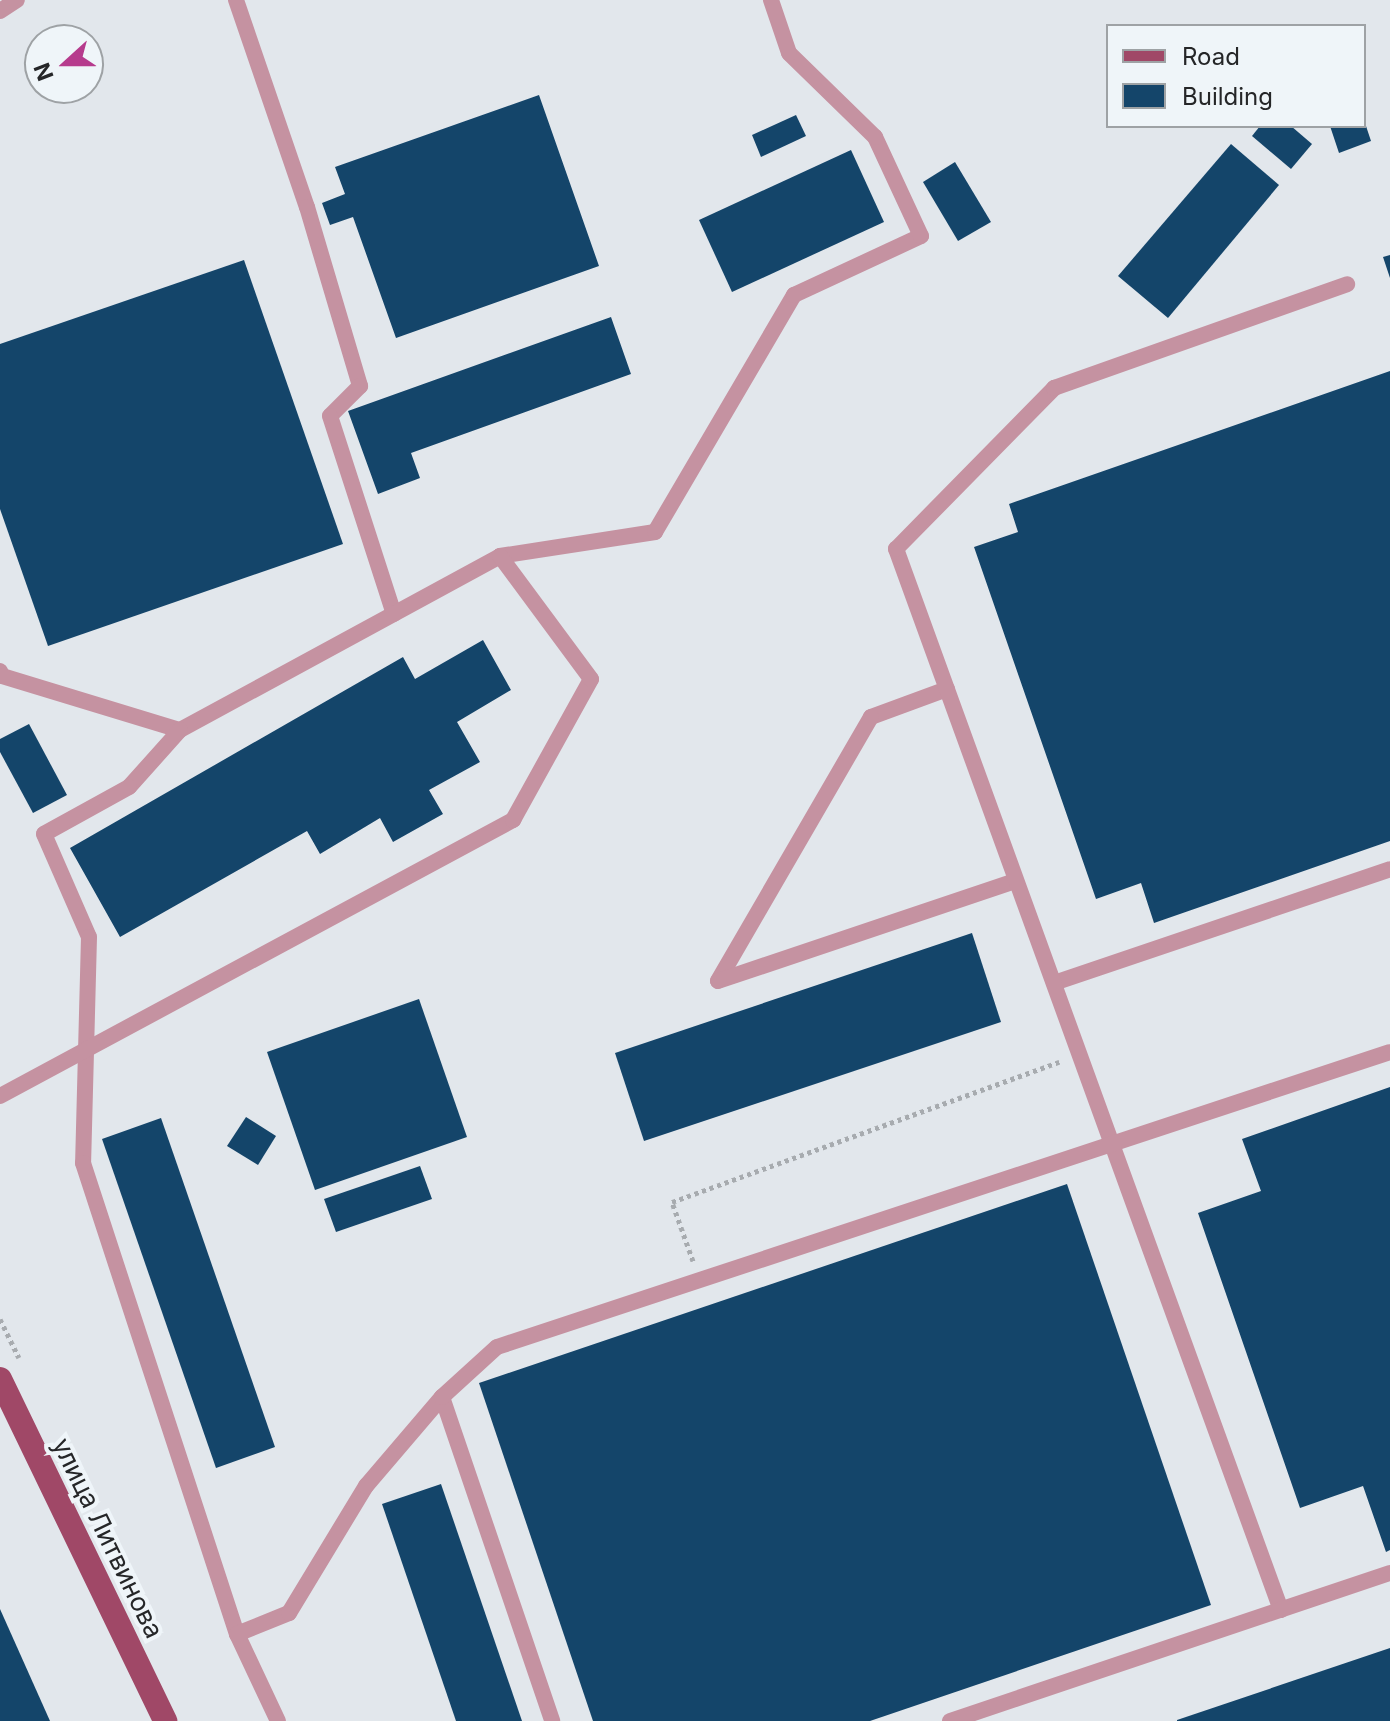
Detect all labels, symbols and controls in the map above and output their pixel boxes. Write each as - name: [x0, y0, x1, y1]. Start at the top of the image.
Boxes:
- north arrow: [24, 24, 104, 104]
- legend: [1106, 24, 1366, 128]
- text: Road: [1182, 42, 1240, 71]
- text: N: [28, 59, 59, 84]
- text: Building: [1182, 82, 1273, 111]
- street label: улица Литвинова: [46, 1433, 170, 1643]

